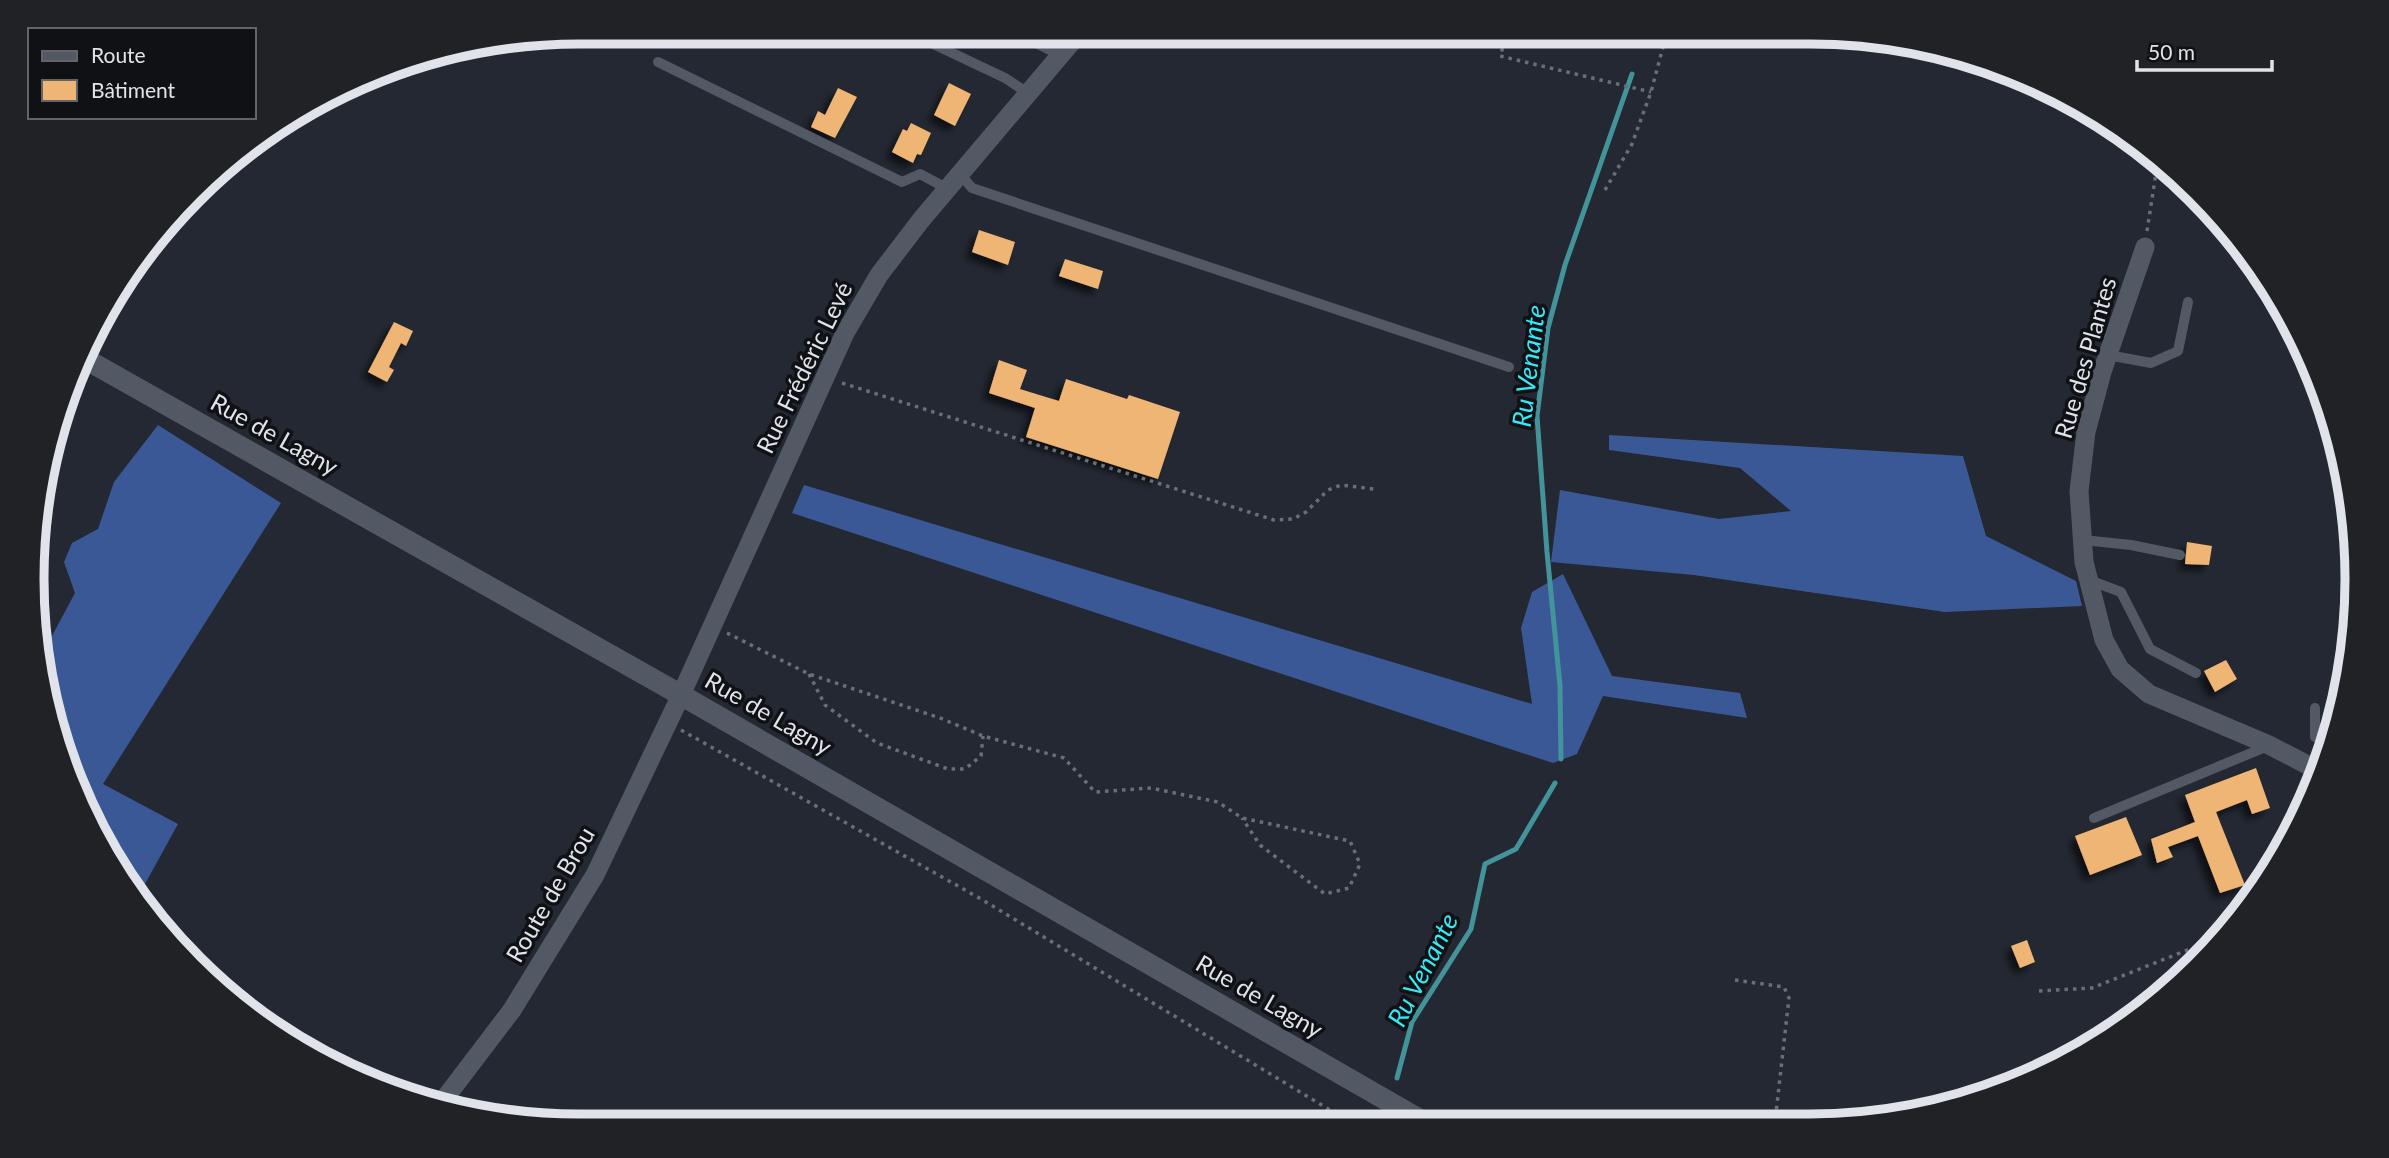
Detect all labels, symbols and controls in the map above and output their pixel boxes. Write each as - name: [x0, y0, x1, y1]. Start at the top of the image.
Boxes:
- legend: [28, 28, 256, 119]
- scale bar: [2137, 28, 2272, 72]
- text: 50 m: [2148, 39, 2195, 64]
- text: Route: [91, 42, 146, 67]
- text: Bâtiment: [91, 77, 176, 102]
- street label: Rue des Plantes: [2048, 274, 2121, 441]
- street label: Rue Frédéric Levé: [750, 277, 858, 458]
- water label: Ru Venante: [1505, 303, 1551, 429]
- street label: Rue de Lagny: [206, 387, 344, 481]
- street label: Rue de Lagny: [700, 665, 838, 761]
- street label: Route de Brou: [499, 821, 600, 967]
- water label: Ru Venante: [1380, 908, 1464, 1031]
- street label: Rue de Lagny: [1191, 948, 1329, 1044]

